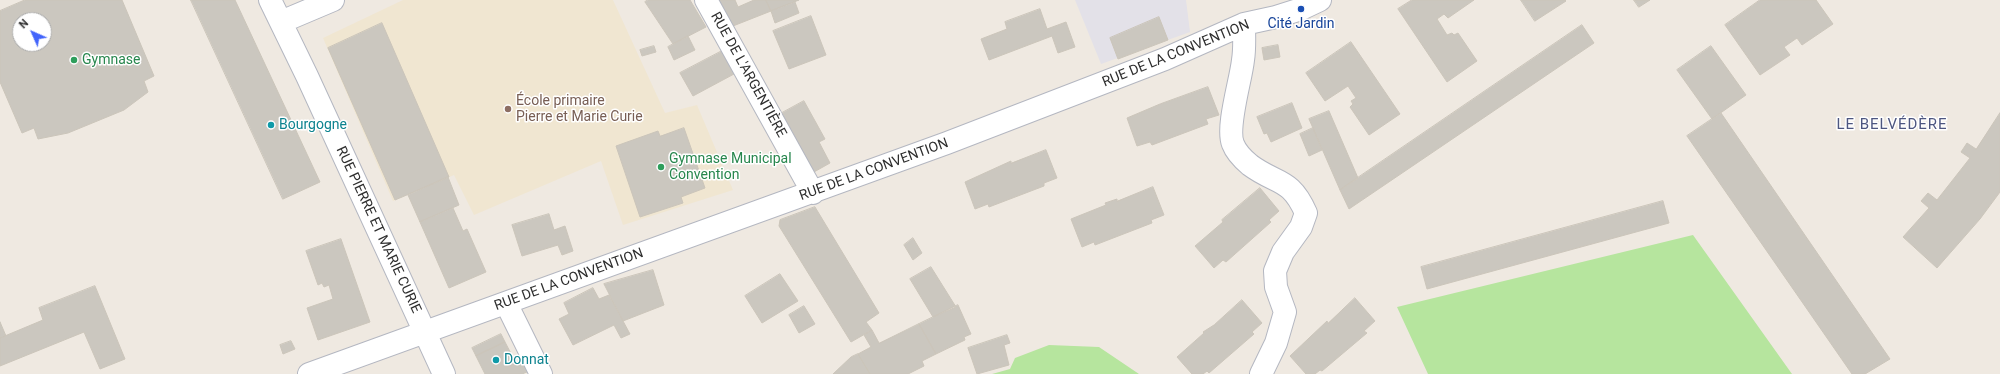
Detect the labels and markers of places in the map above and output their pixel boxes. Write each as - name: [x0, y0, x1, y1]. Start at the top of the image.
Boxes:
- marker: Cité Jardin: [1296, 4, 1306, 14]
- place label: Cité Jardin: [1268, 16, 1334, 32]
- place label: Gymnase: [82, 52, 140, 68]
- marker: Gymnase: [69, 55, 79, 65]
- place label: École primaire Pierre et Marie Curie: [516, 93, 643, 126]
- marker: École primaire Pierre et Marie Curie: [503, 104, 513, 114]
- place label: Bourgogne: [279, 117, 347, 133]
- marker: Bourgogne: [266, 120, 276, 130]
- place label: Gymnase Municipal Convention: [669, 151, 792, 184]
- marker: Gymnase Municipal Convention: [656, 162, 666, 172]
- place label: Donnat: [504, 352, 549, 368]
- marker: Donnat: [491, 355, 501, 365]

